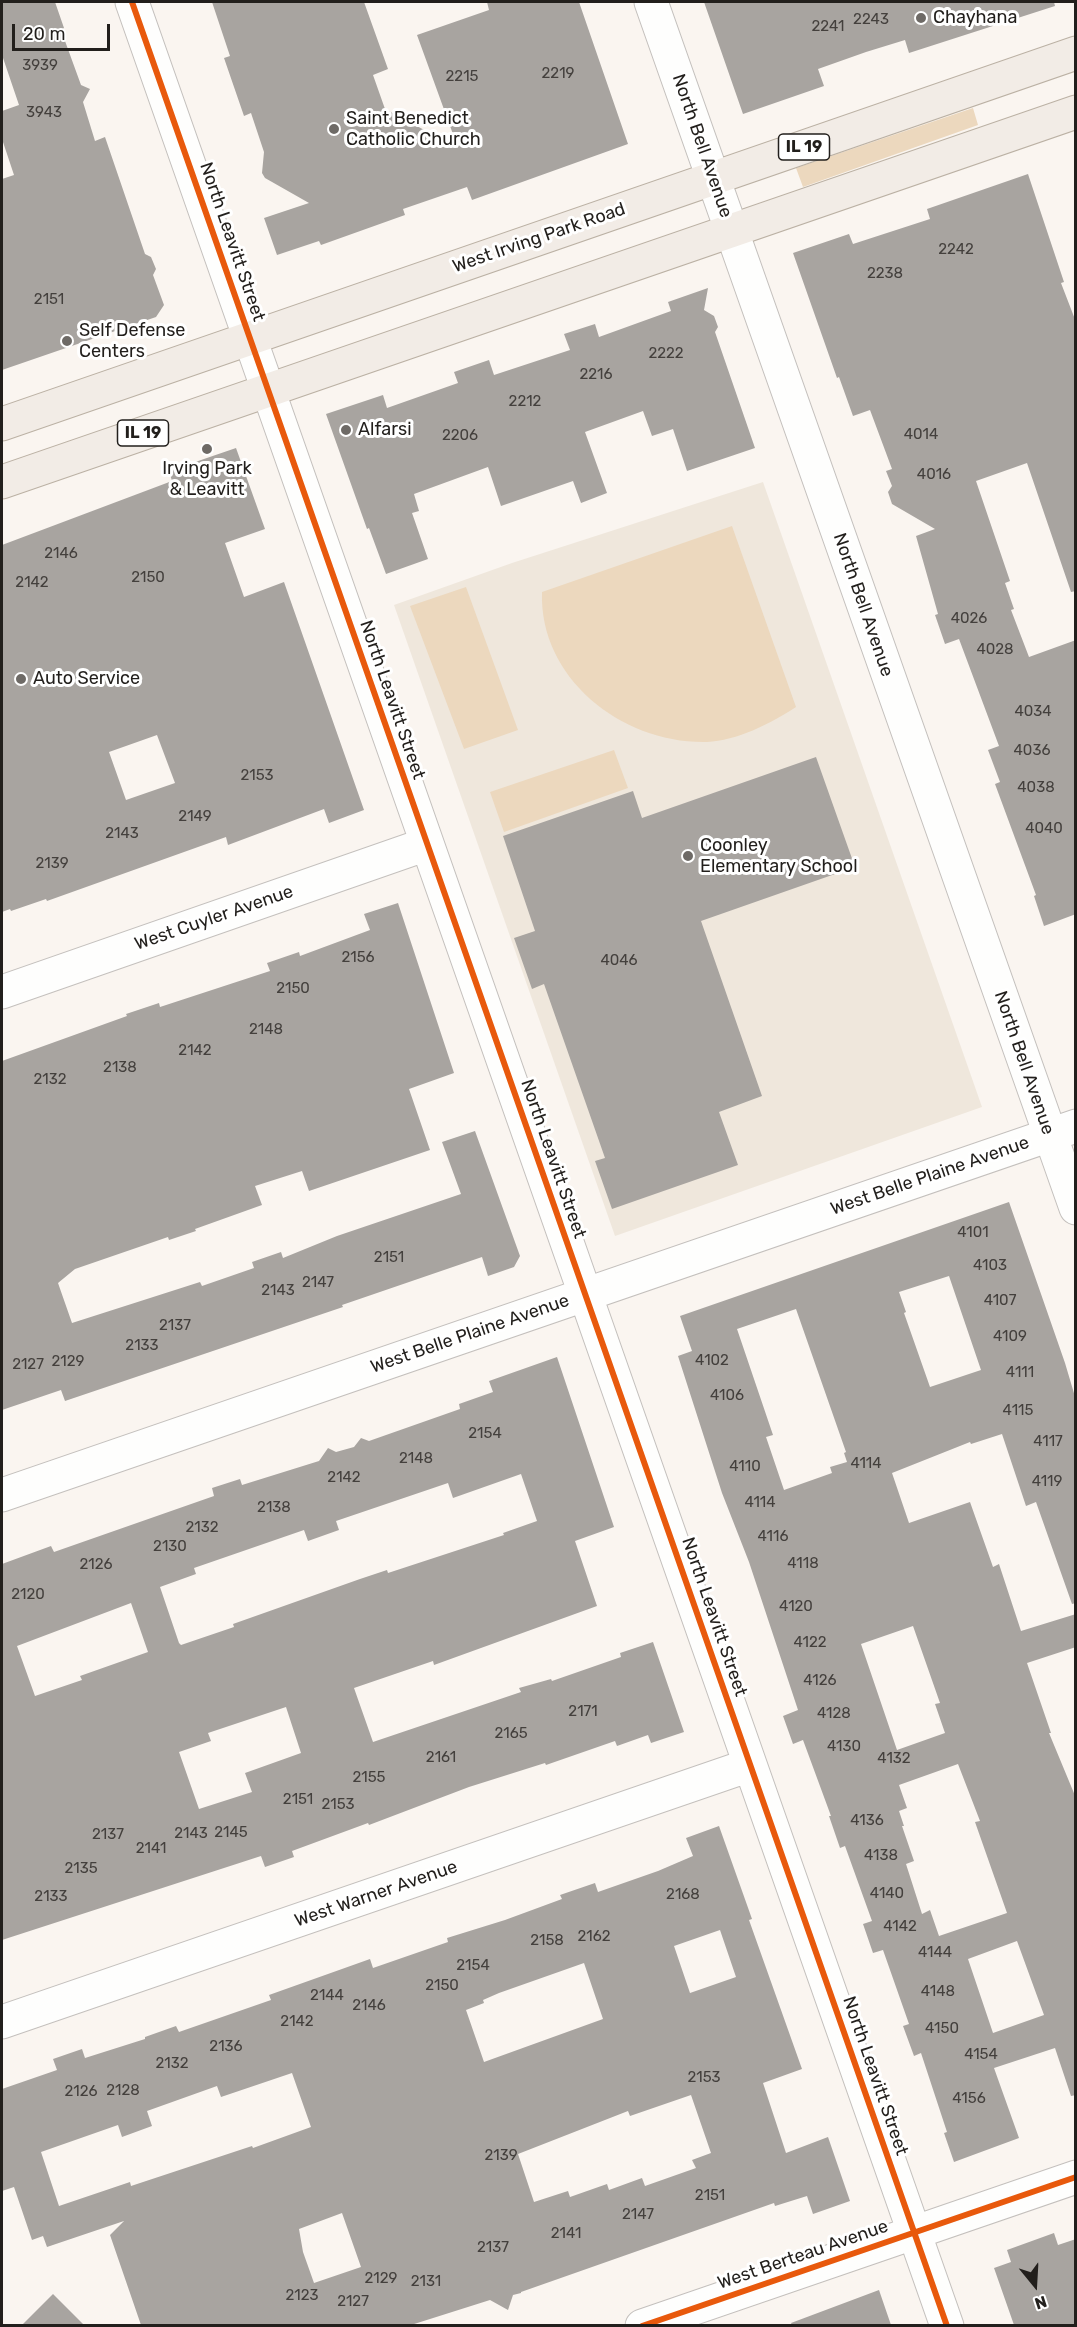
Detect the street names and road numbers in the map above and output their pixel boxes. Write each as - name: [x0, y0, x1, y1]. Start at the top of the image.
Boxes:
- street label: North Bell Avenue: [667, 71, 737, 221]
- road number: IL 19: [778, 134, 830, 160]
- street label: North Leavitt Street: [195, 160, 269, 324]
- street label: West Irving Park Road: [450, 198, 628, 278]
- road number: IL 19: [118, 420, 168, 446]
- street label: North Bell Avenue: [828, 530, 898, 680]
- street label: North Leavitt Street: [355, 618, 429, 782]
- street label: West Cuyler Avenue: [132, 881, 296, 955]
- street label: North Bell Avenue: [989, 988, 1059, 1138]
- street label: North Leavitt Street: [516, 1077, 590, 1241]
- street label: West Belle Plaine Avenue: [828, 1132, 1032, 1220]
- street label: West Belle Plaine Avenue: [368, 1290, 572, 1378]
- street label: North Leavitt Street: [677, 1535, 751, 1699]
- street label: West Warner Avenue: [292, 1856, 460, 1932]
- street label: North Leavitt Street: [838, 1994, 912, 2158]
- street label: West Berteau Avenue: [715, 2216, 891, 2294]

